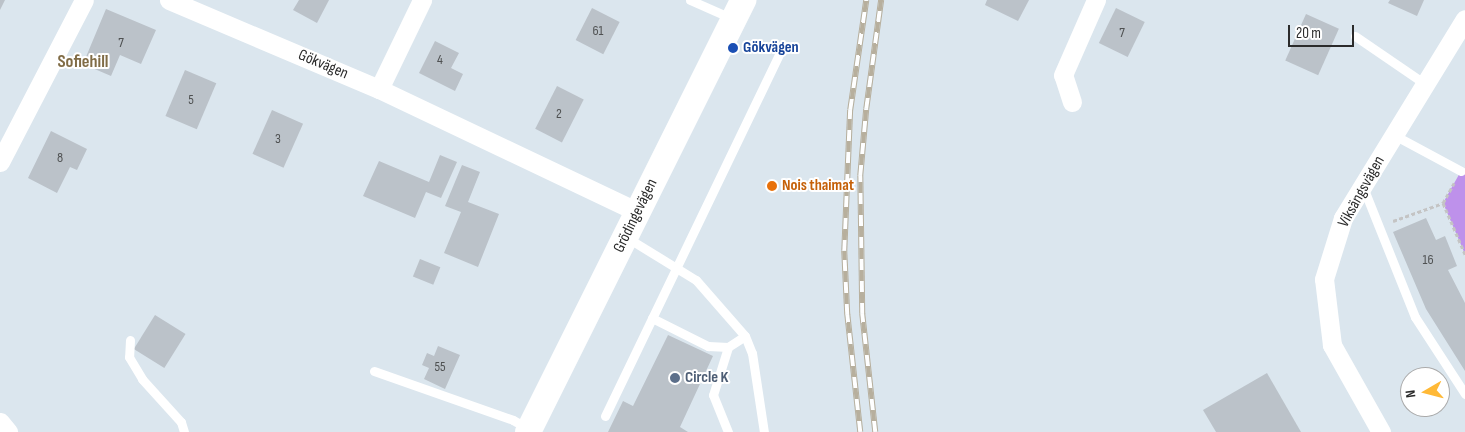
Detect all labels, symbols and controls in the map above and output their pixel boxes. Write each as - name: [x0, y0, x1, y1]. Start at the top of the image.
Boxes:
- scale bar: [1290, 15, 1356, 47]
- house number: 61: [592, 23, 604, 39]
- text: 20 m: [1296, 24, 1321, 43]
- house number: 7: [1119, 25, 1125, 41]
- house number: 7: [118, 35, 124, 51]
- place label: Gökvägen: [743, 38, 799, 58]
- marker: Gökvägen: [727, 42, 739, 54]
- street label: Gökvägen: [295, 46, 351, 84]
- district label: Sofiehill: [58, 51, 108, 73]
- house number: 4: [437, 52, 443, 68]
- house number: 5: [188, 92, 194, 108]
- house number: 2: [556, 106, 562, 122]
- house number: 3: [275, 131, 281, 147]
- house number: 8: [57, 150, 63, 166]
- street label: Viksängsvägen: [1335, 153, 1389, 231]
- street label: Grödingevägen: [610, 176, 662, 256]
- place label: Nois thaimat: [782, 176, 854, 196]
- marker: Nois thaimat: [766, 180, 778, 192]
- house number: 16: [1422, 252, 1434, 268]
- house number: 55: [434, 359, 446, 375]
- north arrow: [1400, 367, 1450, 417]
- place label: Circle K: [685, 368, 728, 388]
- marker: Circle K: [669, 372, 681, 384]
- text: N: [1402, 389, 1420, 399]

